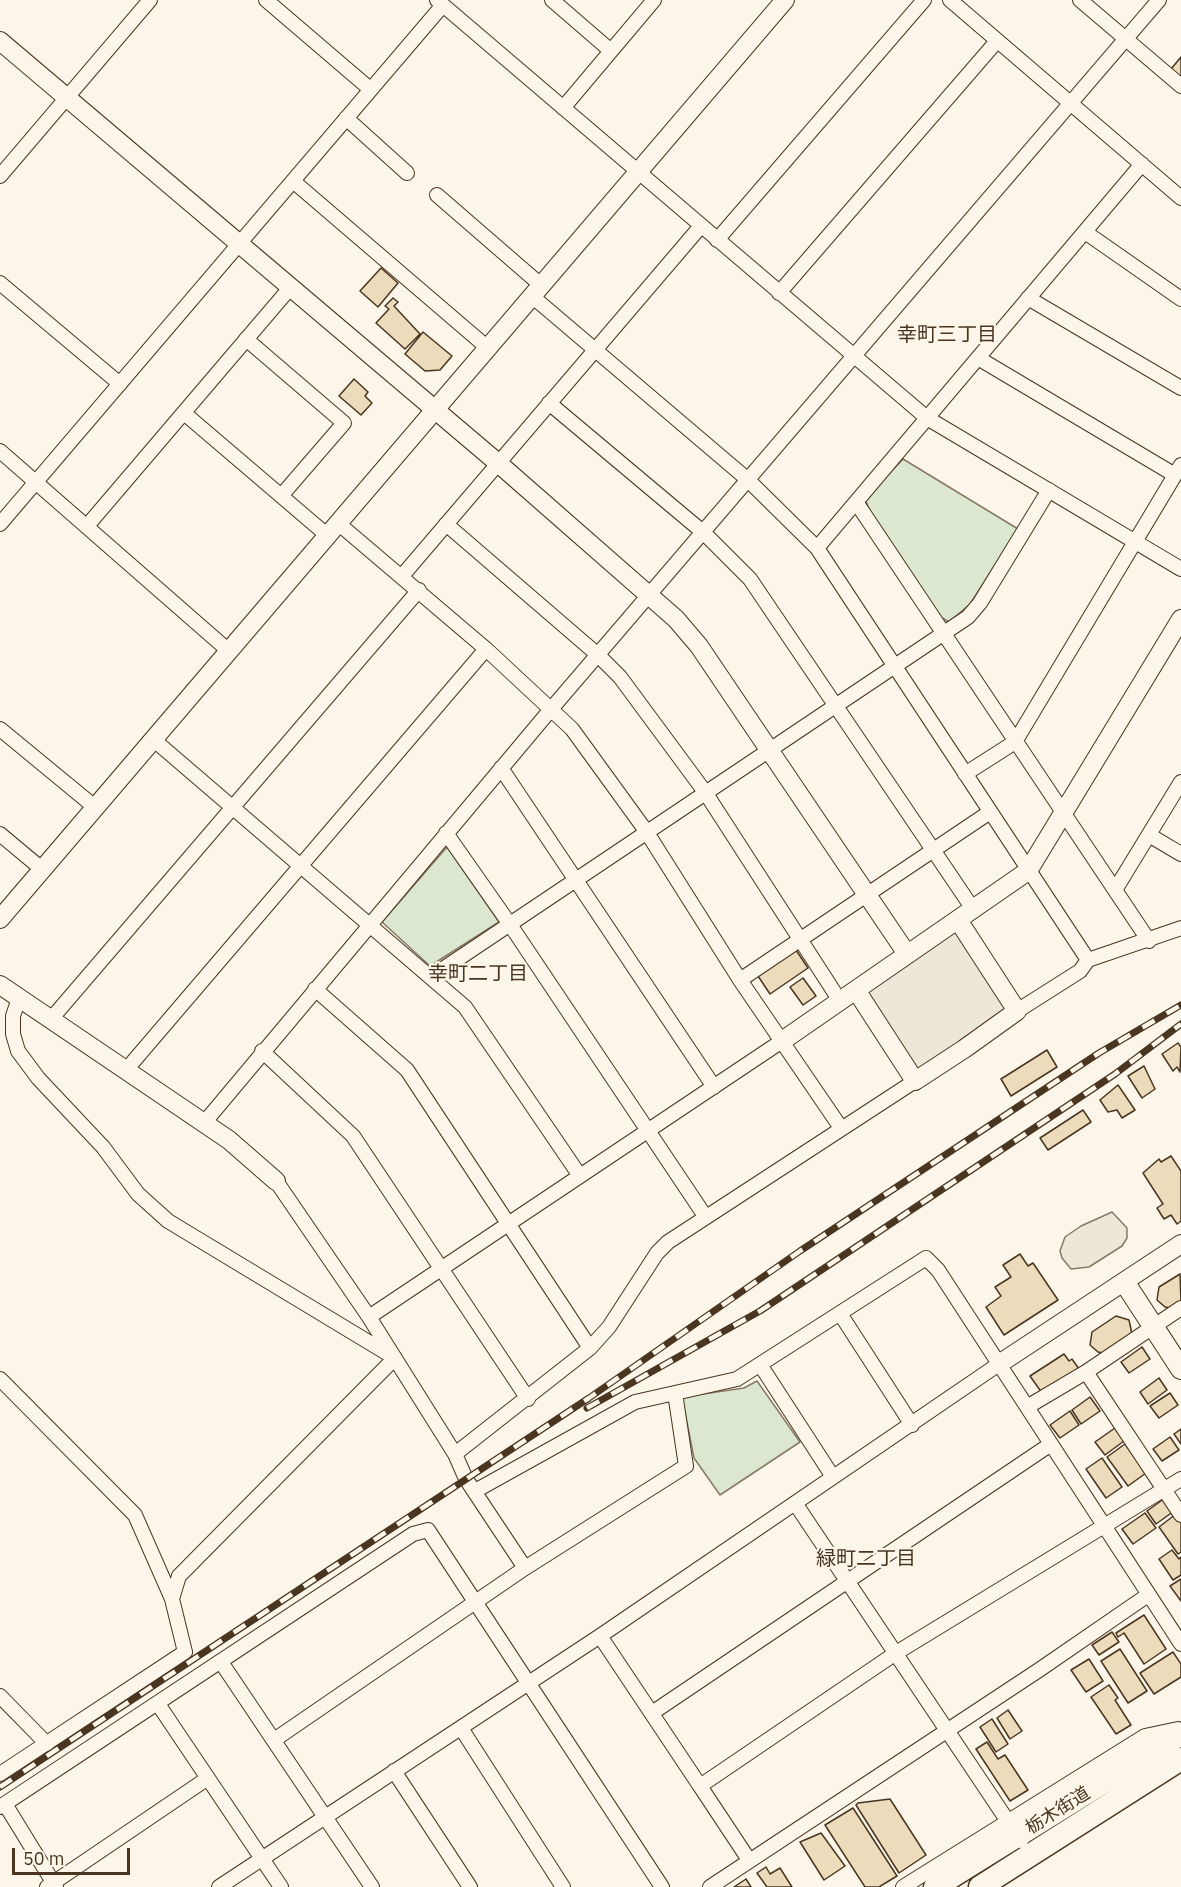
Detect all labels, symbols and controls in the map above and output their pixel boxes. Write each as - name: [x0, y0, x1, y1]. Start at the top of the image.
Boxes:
- district label: 幸町三丁目: [897, 323, 997, 347]
- district label: 幸町二丁目: [428, 962, 528, 986]
- district label: 緑町二丁目: [816, 1547, 916, 1571]
- street label: 栃木街道: [1022, 1783, 1094, 1839]
- scale bar: [15, 1836, 134, 1874]
- text: 50 m: [23, 1847, 65, 1870]

